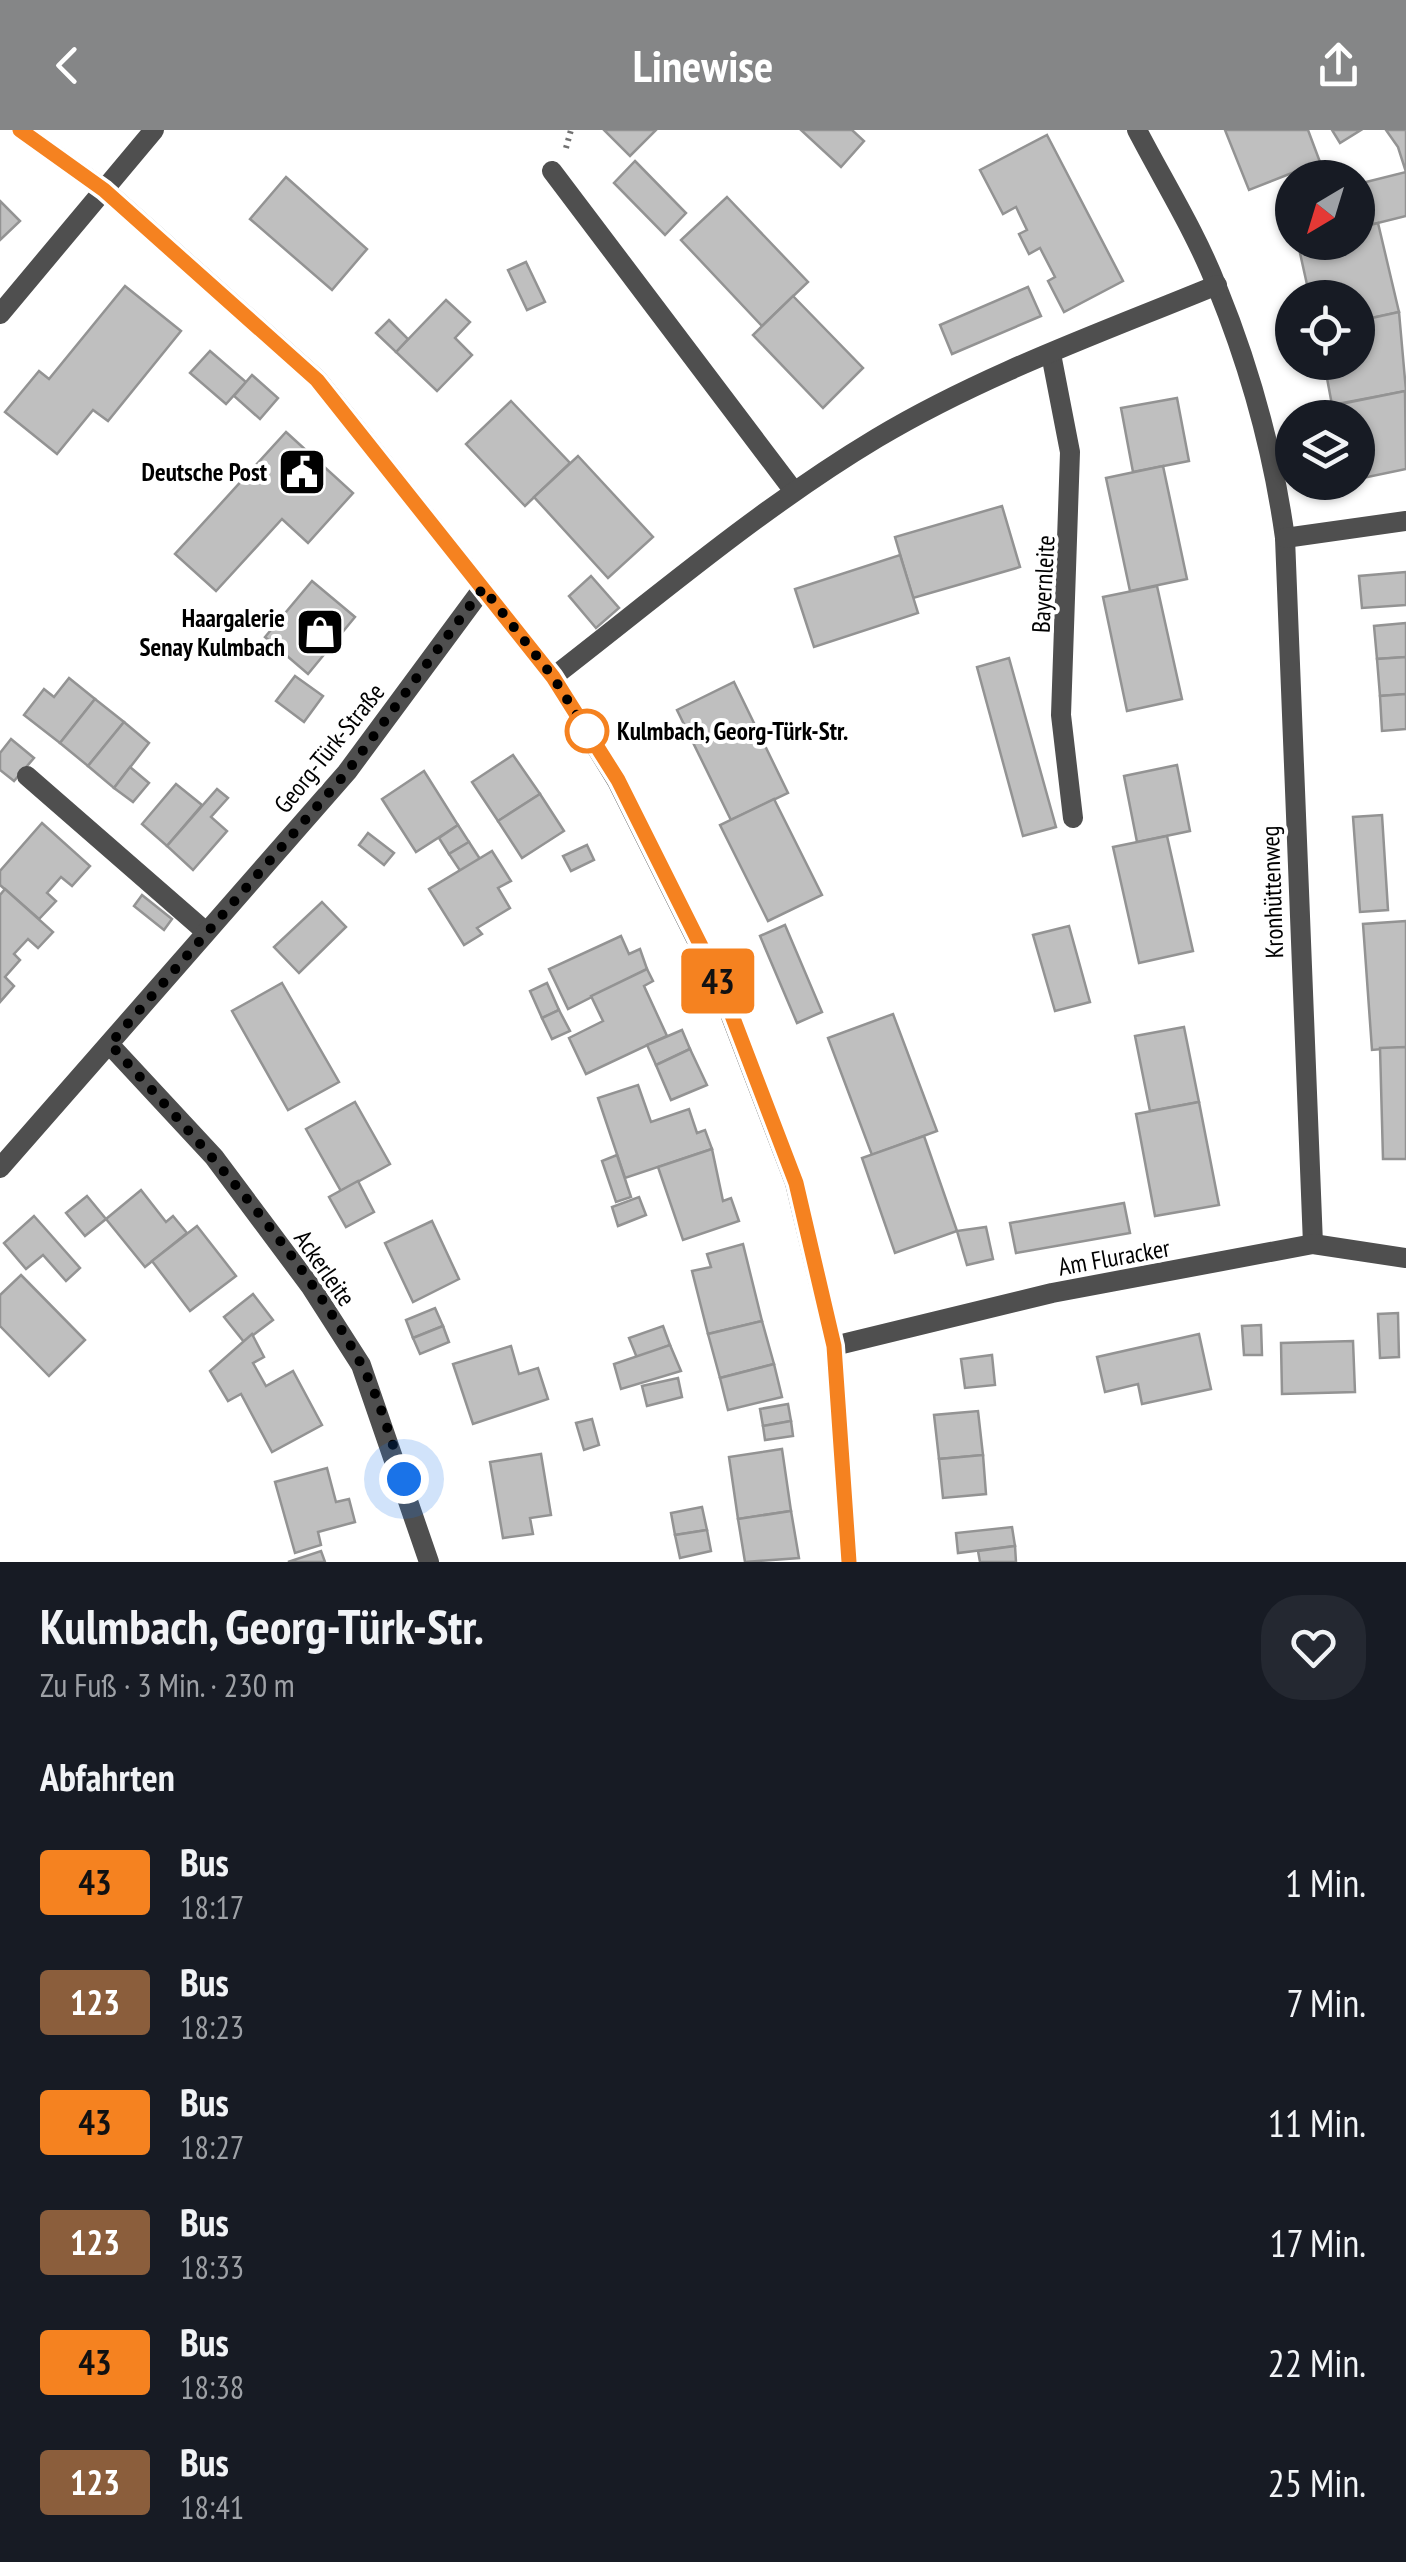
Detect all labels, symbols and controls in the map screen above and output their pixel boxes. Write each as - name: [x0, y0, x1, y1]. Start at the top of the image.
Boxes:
- text: Linewise: [633, 36, 773, 94]
- icon: back: [40, 38, 95, 93]
- icon: share: [1311, 38, 1366, 93]
- north arrow: [1275, 160, 1375, 260]
- map controls: [1275, 160, 1375, 500]
- button: locate: [1275, 280, 1375, 380]
- button: layers: [1275, 400, 1375, 500]
- public building icon: Deutsche Post: [276, 446, 328, 498]
- place label: Deutsche Post: [142, 456, 268, 488]
- street label: Bayernleite: [1024, 534, 1062, 634]
- place label: Haargalerie Senay Kulmbach: [140, 602, 285, 663]
- shop icon: Haargalerie Senay Kulmbach: [294, 606, 346, 658]
- street label: Georg-Türk-Straße: [267, 676, 391, 820]
- marker: Kulmbach, Georg-Türk-Str.: [566, 710, 608, 752]
- place label: Kulmbach, Georg-Türk-Str.: [617, 715, 848, 747]
- street label: Kronhüttenweg: [1254, 825, 1290, 959]
- line badge: 43: [673, 948, 763, 1014]
- text: 43: [701, 958, 735, 1004]
- street label: Ackerleite: [287, 1224, 363, 1312]
- street label: Am Fluracker: [1056, 1231, 1172, 1283]
- your location: [379, 1454, 429, 1504]
- text: Kulmbach, Georg-Türk-Str.: [40, 1595, 484, 1657]
- button: heart: [1261, 1595, 1366, 1700]
- text: Zu Fuß · 3 Min. · 230 m: [40, 1664, 295, 1706]
- text: Abfahrten: [40, 1752, 175, 1801]
- text: Bus: [180, 1837, 229, 1886]
- text: 1 Min.: [1285, 1858, 1366, 1907]
- text: 43: [78, 1859, 112, 1905]
- text: 18:17: [180, 1886, 244, 1928]
- text: Bus: [180, 1957, 229, 2006]
- text: 7 Min.: [1287, 1978, 1366, 2027]
- text: 123: [70, 1979, 120, 2025]
- text: 18:23: [180, 2006, 244, 2048]
- text: Bus: [180, 2077, 229, 2126]
- text: 11 Min.: [1268, 2098, 1366, 2147]
- text: 43: [78, 2099, 112, 2145]
- text: 18:27: [180, 2126, 244, 2168]
- text: Bus: [180, 2197, 229, 2246]
- text: 17 Min.: [1269, 2218, 1366, 2267]
- text: 123: [70, 2219, 120, 2265]
- text: 18:33: [180, 2246, 244, 2288]
- text: Bus: [180, 2317, 229, 2366]
- text: 22 Min.: [1268, 2338, 1366, 2387]
- text: 43: [78, 2339, 112, 2385]
- text: 18:38: [180, 2366, 244, 2408]
- text: Bus: [180, 2437, 229, 2486]
- text: 25 Min.: [1268, 2458, 1366, 2507]
- text: 123: [70, 2459, 120, 2505]
- text: 18:41: [180, 2486, 244, 2528]

